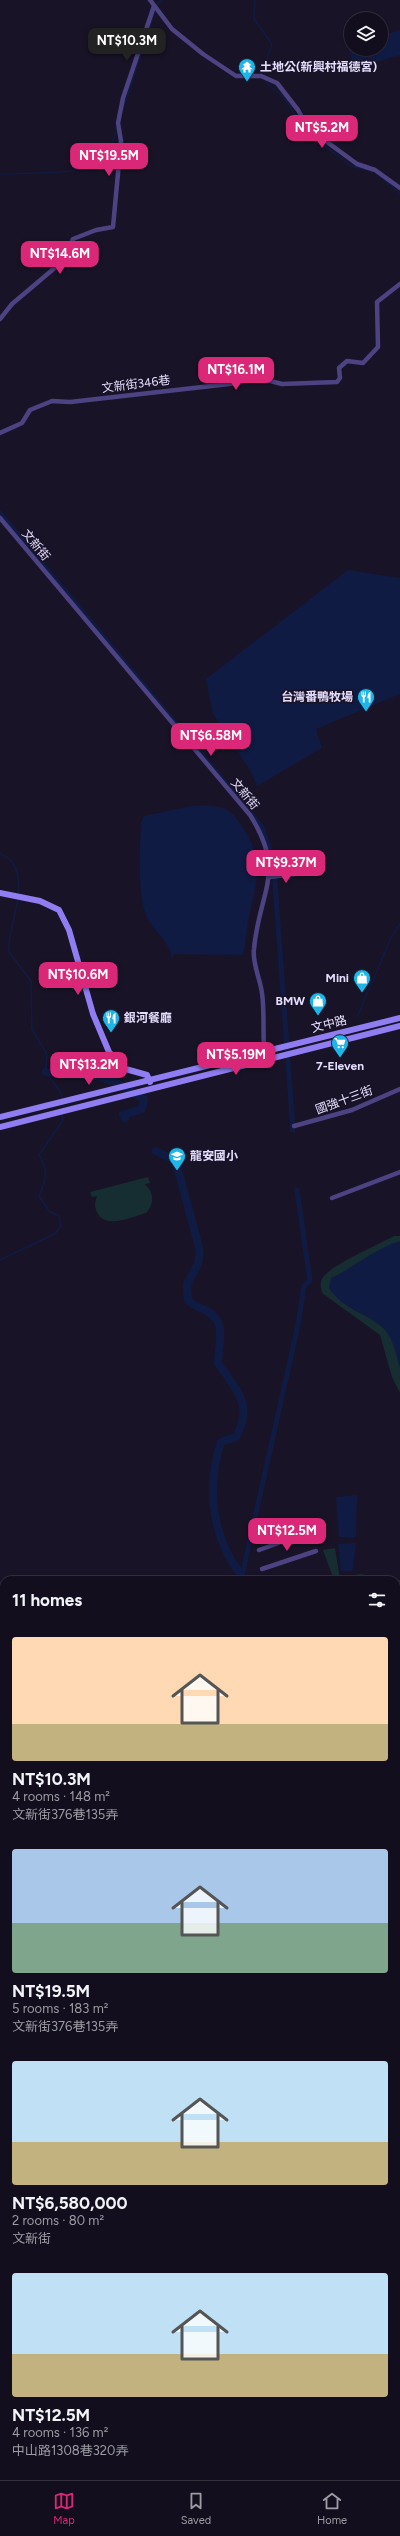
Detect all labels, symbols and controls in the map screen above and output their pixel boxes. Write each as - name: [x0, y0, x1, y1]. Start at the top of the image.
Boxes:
- map controls: [344, 12, 388, 56]
- button: layers: [344, 12, 388, 56]
- pin: NT$10.3M: [86, 28, 168, 62]
- text: NT$10.3M: [97, 33, 157, 48]
- temple icon: 土地公(新興村福德宮): [237, 57, 257, 82]
- place label: 土地公(新興村福德宮): [260, 60, 378, 74]
- pin: NT$5.2M: [285, 115, 359, 149]
- text: NT$5.2M: [295, 120, 349, 135]
- pin: NT$19.5M: [68, 143, 150, 177]
- text: NT$19.5M: [79, 148, 139, 163]
- pin: NT$14.6M: [19, 241, 101, 275]
- text: NT$14.6M: [30, 246, 90, 261]
- pin: NT$16.1M: [195, 357, 277, 391]
- text: NT$16.1M: [207, 362, 265, 377]
- street label: 文新街346巷: [101, 373, 171, 395]
- street label: 文新街: [19, 527, 53, 563]
- restaurant icon: 台灣番鴨牧場: [356, 687, 376, 712]
- place label: 台灣番鴨牧場: [281, 690, 353, 704]
- pin: NT$6.58M: [170, 723, 252, 757]
- text: NT$6.58M: [180, 728, 242, 743]
- street label: 文新街: [228, 776, 262, 812]
- pin: NT$9.37M: [245, 850, 327, 884]
- text: NT$9.37M: [255, 855, 317, 870]
- pin: NT$10.6M: [37, 962, 119, 996]
- text: NT$10.6M: [48, 967, 108, 982]
- shop icon: Mini: [352, 968, 372, 993]
- place label: Mini: [326, 971, 349, 985]
- shop icon: BMW: [308, 991, 328, 1016]
- place label: BMW: [276, 994, 305, 1008]
- restaurant icon: 銀河餐廳: [101, 1008, 121, 1033]
- place label: 銀河餐廳: [124, 1011, 172, 1025]
- street label: 文中路: [310, 1013, 348, 1035]
- supermarket icon: 7-Eleven: [330, 1033, 350, 1058]
- pin: NT$5.19M: [195, 1042, 277, 1076]
- text: NT$5.19M: [206, 1047, 266, 1062]
- pin: NT$13.2M: [48, 1052, 130, 1086]
- text: NT$13.2M: [59, 1057, 119, 1072]
- place label: 7-Eleven: [316, 1059, 364, 1073]
- street label: 國強十三街: [313, 1083, 375, 1117]
- school or university icon: 龍安國小: [167, 1146, 187, 1171]
- place label: 龍安國小: [190, 1149, 238, 1163]
- pin: NT$12.5M: [246, 1518, 328, 1552]
- text: NT$12.5M: [257, 1523, 317, 1538]
- icon: filters: [366, 1589, 388, 1611]
- text: 11 homes: [12, 1590, 82, 1610]
- icon: home: [164, 1663, 236, 1735]
- text: NT$10.3M: [12, 1769, 91, 1789]
- text: 4 rooms · 148 m²: [12, 1789, 110, 1804]
- text: 文新街376巷135弄: [12, 1807, 118, 1822]
- icon: home: [164, 1875, 236, 1947]
- text: NT$19.5M: [12, 1981, 90, 2001]
- text: 5 rooms · 183 m²: [12, 2001, 108, 2016]
- text: 文新街376巷135弄: [12, 2019, 118, 2034]
- icon: home: [164, 2087, 236, 2159]
- text: NT$6,580,000: [12, 2193, 127, 2213]
- text: 2 rooms · 80 m²: [12, 2213, 104, 2228]
- text: 文新街: [12, 2231, 51, 2246]
- icon: home: [164, 2299, 236, 2371]
- text: NT$12.5M: [12, 2405, 90, 2425]
- text: 4 rooms · 136 m²: [12, 2425, 108, 2440]
- text: 中山路1308巷320弄: [12, 2443, 128, 2458]
- tab: Map: [53, 2490, 75, 2527]
- tab: Saved: [181, 2490, 211, 2527]
- tab: Home: [317, 2490, 347, 2527]

